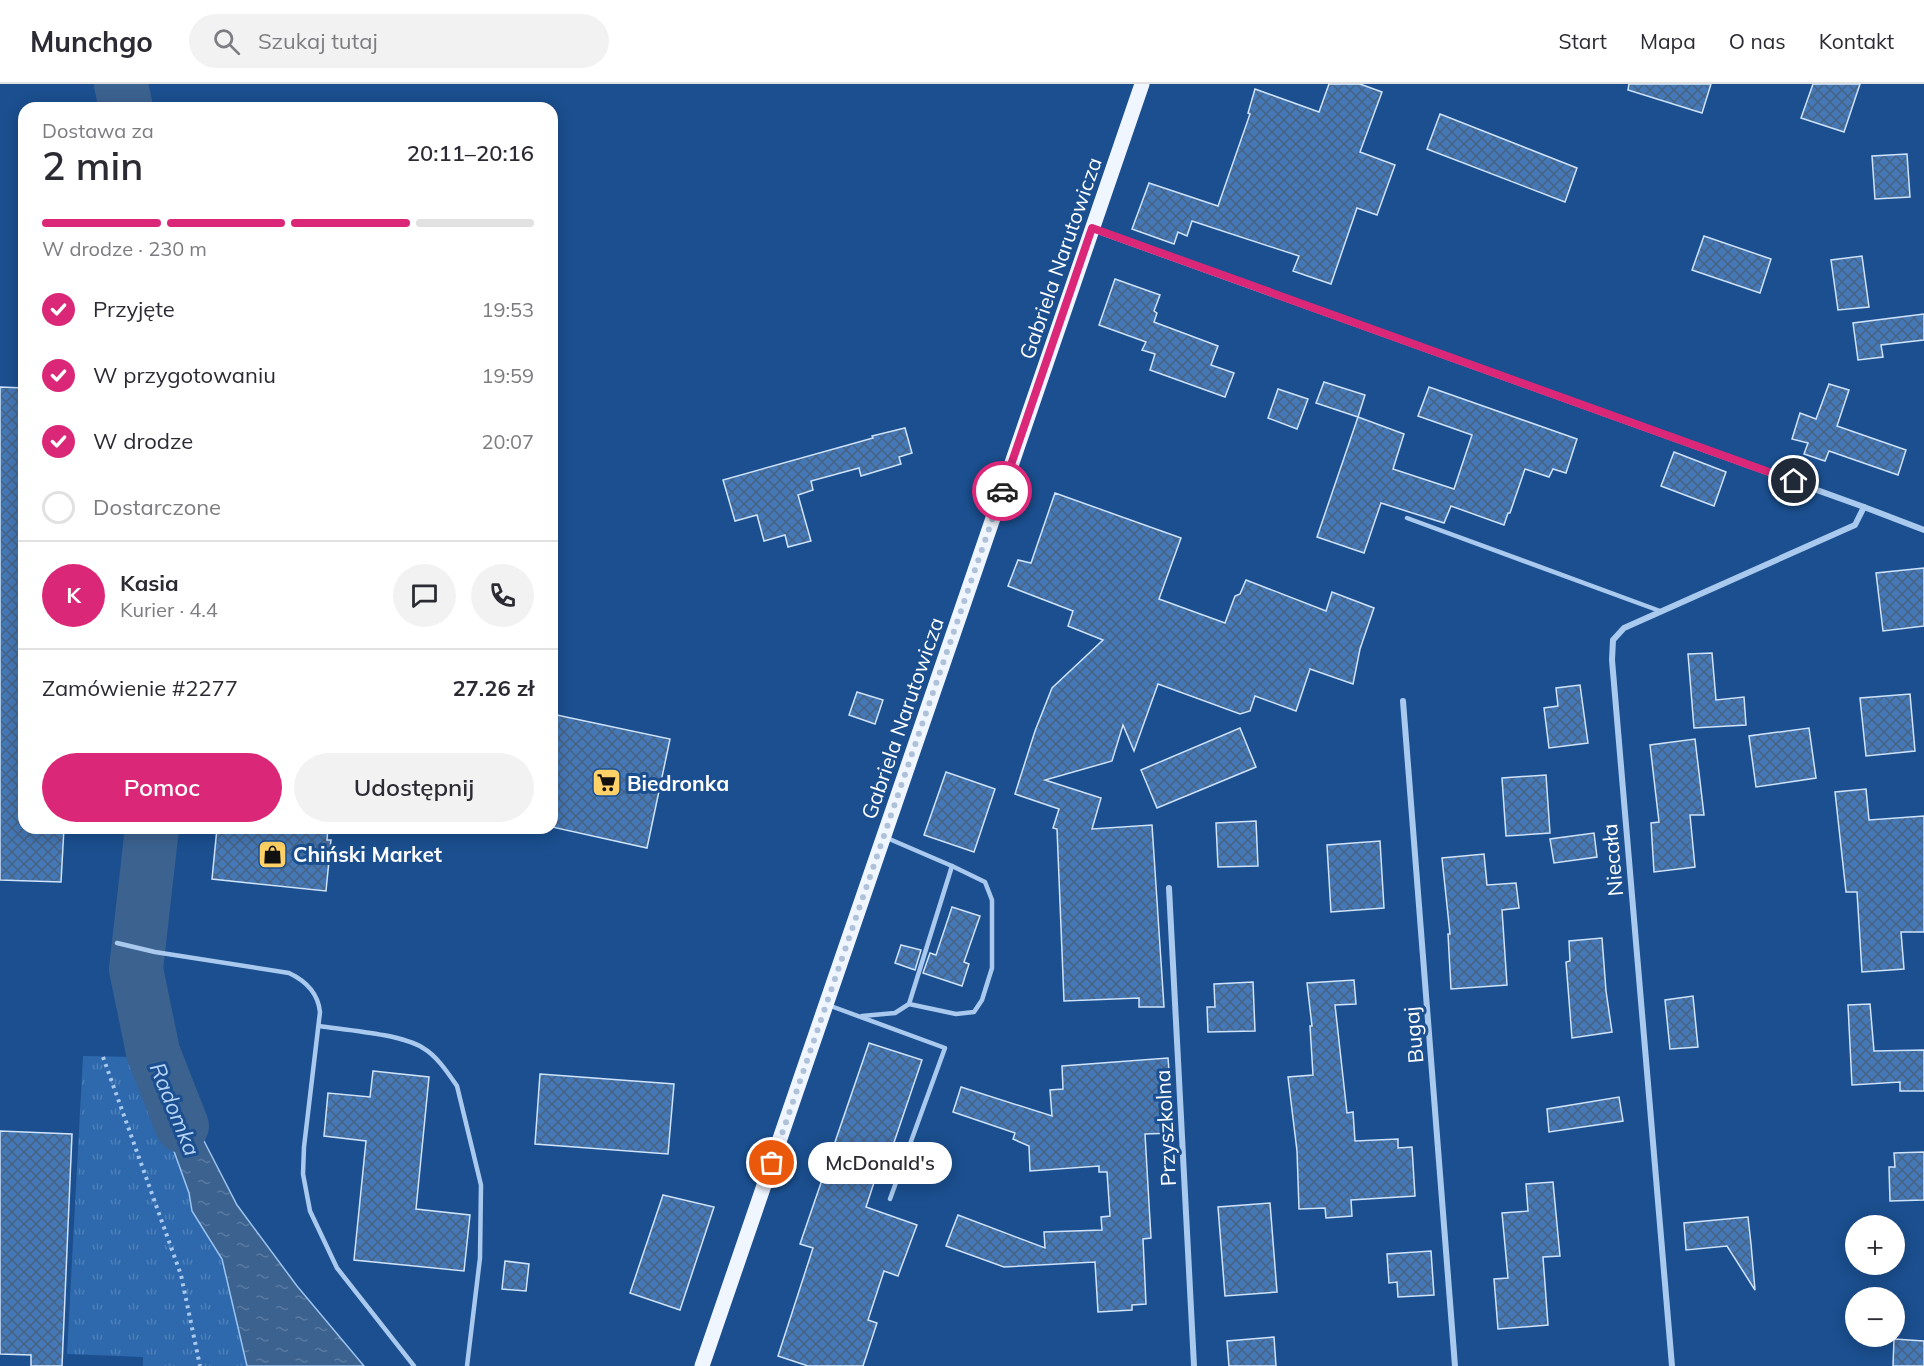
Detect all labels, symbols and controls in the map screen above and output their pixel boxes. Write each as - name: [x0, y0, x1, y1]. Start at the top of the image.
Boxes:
- search box: [189, 14, 609, 68]
- text: Munchgo: [30, 24, 153, 59]
- icon: search: [210, 25, 243, 58]
- text: Szukaj tutaj: [258, 27, 378, 55]
- text: Start: [1558, 28, 1607, 54]
- text: Mapa: [1640, 28, 1696, 54]
- text: O nas: [1729, 28, 1786, 54]
- text: Kontakt: [1819, 28, 1894, 54]
- text: Dostawa za: [42, 118, 154, 143]
- text: 20:11–20:16: [407, 139, 534, 167]
- text: 2 min: [42, 141, 143, 190]
- street label: Gabriela Narutowicza: [1013, 154, 1107, 362]
- text: W drodze · 230 m: [42, 236, 207, 261]
- icon: check: [42, 293, 75, 326]
- text: Przyjęte: [93, 295, 175, 323]
- text: 19:53: [481, 297, 534, 322]
- icon: check: [42, 359, 75, 392]
- text: W przygotowaniu: [93, 361, 276, 389]
- text: 19:59: [481, 363, 534, 388]
- icon: check: [42, 425, 75, 458]
- text: W drodze: [93, 427, 193, 455]
- text: 20:07: [481, 429, 534, 454]
- pin: [1768, 455, 1819, 506]
- courier: [972, 461, 1032, 521]
- icon: home: [1777, 464, 1810, 497]
- icon: car: [986, 475, 1019, 508]
- text: Dostarczone: [93, 493, 221, 521]
- button: chat: [393, 564, 456, 627]
- button: phone: [471, 564, 534, 627]
- text: Kasia: [120, 569, 179, 597]
- text: K: [66, 581, 81, 609]
- text: Kurier · 4.4: [120, 597, 218, 622]
- street label: Gabriela Narutowicza: [855, 614, 949, 822]
- text: Zamówienie #2277: [42, 674, 238, 702]
- text: 27.26 zł: [452, 674, 534, 702]
- button: Pomoc: [42, 753, 282, 822]
- button: Udostępnij: [294, 753, 534, 822]
- supermarket icon: Biedronka: [590, 767, 622, 799]
- place label: Biedronka: [627, 770, 729, 796]
- street label: Niecała: [1596, 823, 1628, 897]
- shop icon: Chiński Market: [256, 838, 288, 870]
- place label: Chiński Market: [293, 841, 442, 867]
- street label: Bugaj: [1398, 1006, 1428, 1064]
- water label: Radomka: [144, 1058, 206, 1160]
- street label: Przyszkolna: [1149, 1069, 1181, 1187]
- pin: [746, 1137, 797, 1188]
- callout: McDonald's: [808, 1142, 952, 1184]
- icon: bag: [755, 1146, 788, 1179]
- text: McDonald's: [825, 1150, 935, 1175]
- map controls: [1845, 1215, 1905, 1347]
- button: +: [1845, 1215, 1905, 1275]
- button: −: [1845, 1287, 1905, 1347]

